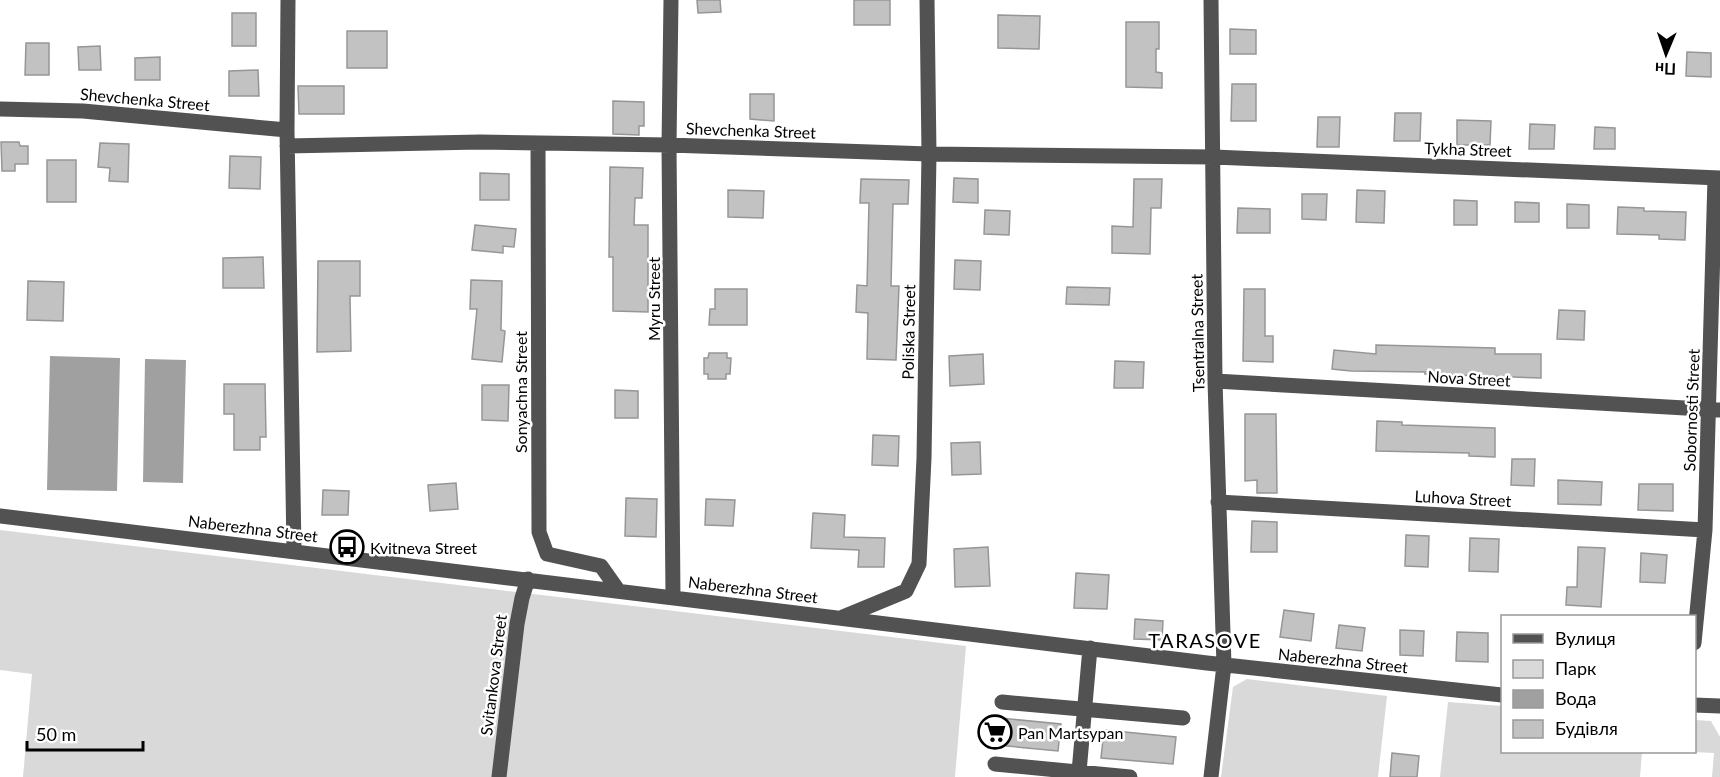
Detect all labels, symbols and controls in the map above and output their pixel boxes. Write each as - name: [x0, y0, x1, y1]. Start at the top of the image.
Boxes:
- north arrow: [1636, 24, 1696, 84]
- text: Пн: [1655, 60, 1676, 79]
- street label: Shevchenka Street: [79, 84, 211, 114]
- street label: Shevchenka Street: [686, 118, 817, 142]
- street label: Tykha Street: [1424, 138, 1512, 160]
- street label: Myru Street: [644, 257, 663, 341]
- street label: Tsentralna Street: [1186, 274, 1208, 392]
- street label: Poliska Street: [898, 284, 918, 380]
- street label: Sonyachna Street: [511, 331, 530, 453]
- street label: Sobornosti Street: [1679, 348, 1703, 472]
- street label: Nova Street: [1427, 366, 1511, 390]
- street label: Luhova Street: [1414, 486, 1512, 510]
- street label: Naberezhna Street: [187, 511, 319, 545]
- bus stop icon: Kvitneva Street: [329, 529, 365, 565]
- place label: Kvitneva Street: [370, 538, 477, 557]
- street label: Naberezhna Street: [687, 572, 819, 606]
- street label: Svitankova Street: [476, 613, 510, 737]
- legend: [1501, 615, 1696, 753]
- text: Вулиця: [1555, 627, 1616, 649]
- district label: TARASOVE: [1148, 628, 1262, 652]
- street label: Naberezhna Street: [1277, 644, 1409, 676]
- text: Парк: [1555, 657, 1597, 679]
- text: Вода: [1555, 687, 1596, 709]
- scale bar: [27, 714, 142, 752]
- supermarket icon: Pan Martsypan: [977, 714, 1013, 750]
- text: Будівля: [1555, 717, 1618, 739]
- text: 50 m: [36, 723, 76, 745]
- place label: Pan Martsypan: [1018, 723, 1123, 742]

